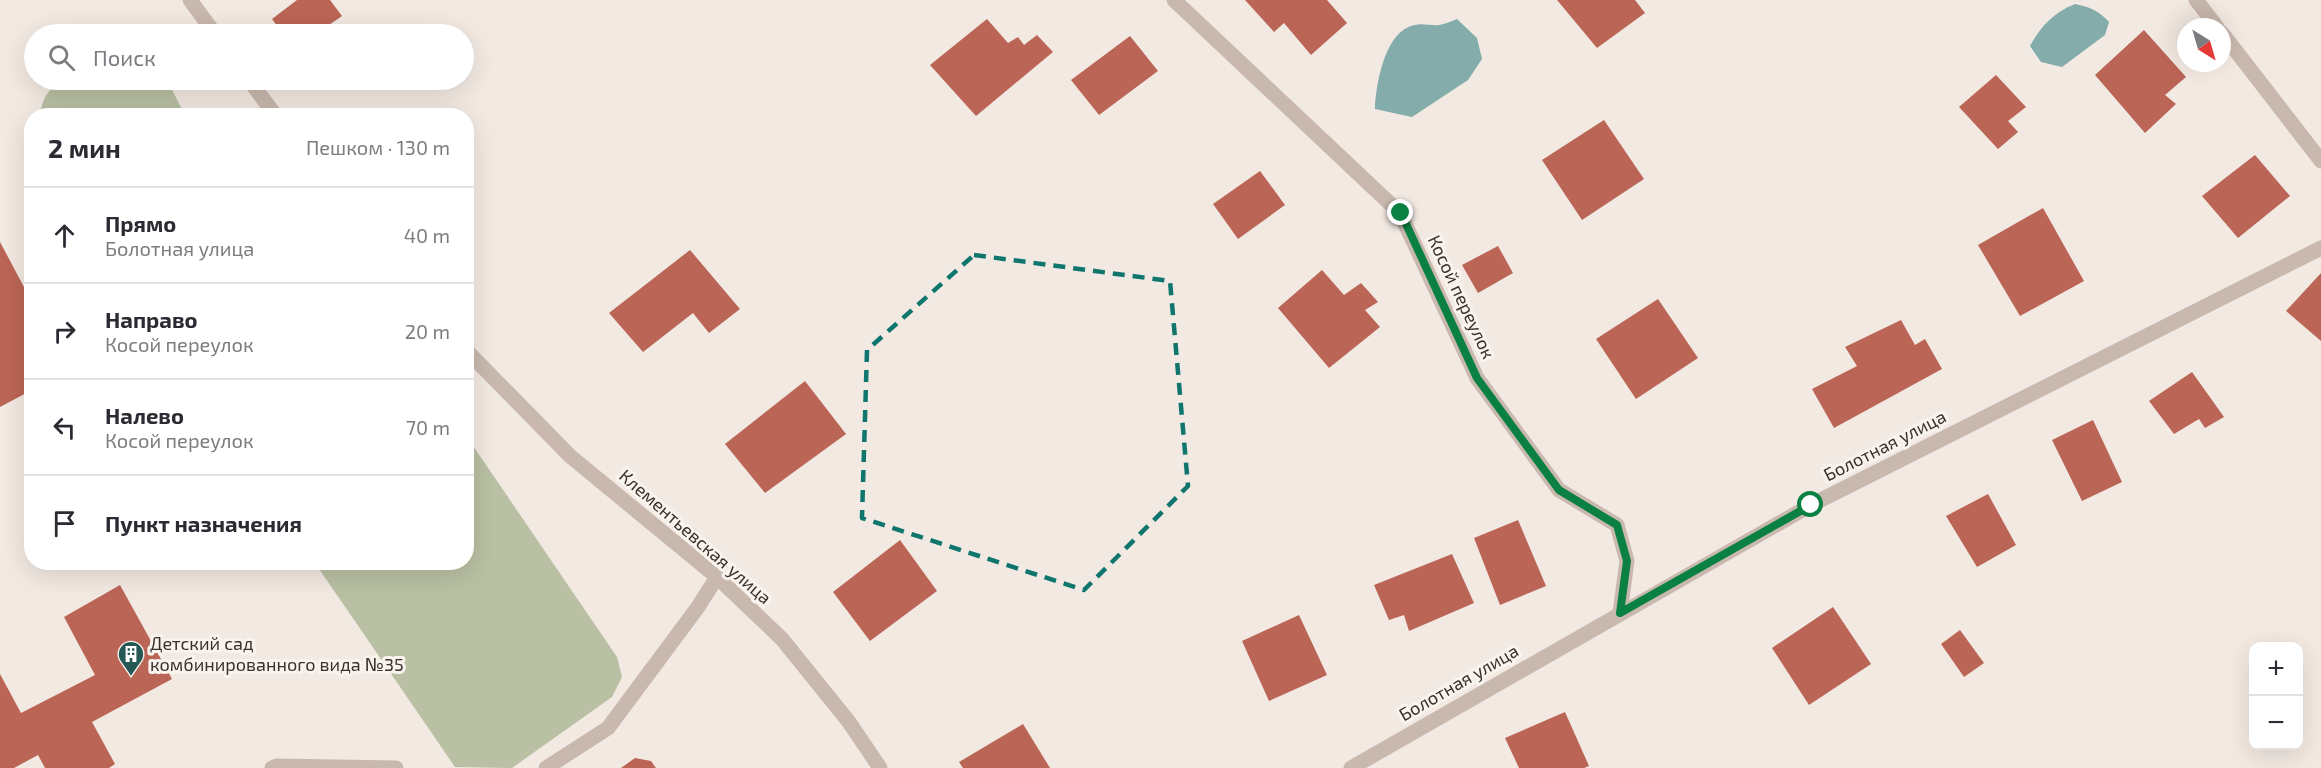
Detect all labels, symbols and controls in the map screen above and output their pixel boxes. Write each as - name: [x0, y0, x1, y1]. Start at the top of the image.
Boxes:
- north arrow: [2177, 18, 2231, 72]
- search box: [24, 24, 474, 90]
- icon: search: [45, 41, 78, 74]
- text: Поиск: [93, 44, 156, 70]
- text: 2 мин: [48, 132, 121, 163]
- text: Пешком · 130 m: [306, 135, 450, 159]
- route end: [1387, 199, 1413, 225]
- text: Прямо: [105, 210, 176, 236]
- icon: ahead: [48, 219, 81, 252]
- text: 40 m: [404, 223, 450, 247]
- street label: Косой переулок: [1424, 231, 1500, 362]
- text: Болотная улица: [105, 236, 254, 260]
- text: Направо: [105, 306, 198, 332]
- icon: right: [48, 315, 81, 348]
- text: 20 m: [405, 319, 450, 343]
- text: Косой переулок: [105, 332, 254, 356]
- text: Налево: [105, 402, 184, 428]
- street label: Болотная улица: [1820, 405, 1949, 485]
- icon: left: [48, 411, 81, 444]
- text: 70 m: [406, 415, 450, 439]
- text: Косой переулок: [105, 428, 254, 452]
- street label: Клементьевская улица: [615, 464, 776, 608]
- route start: [1797, 491, 1823, 517]
- icon: arrive: [48, 507, 81, 540]
- text: Пункт назначения: [105, 510, 302, 536]
- place label: Детский сад комбинированного вида №35: [150, 632, 404, 675]
- building icon: Детский сад комбинированного вида №35: [116, 639, 146, 677]
- street label: Болотная улица: [1395, 639, 1522, 725]
- map controls: [2249, 642, 2303, 750]
- button: +: [2249, 642, 2303, 696]
- button: −: [2249, 696, 2303, 750]

